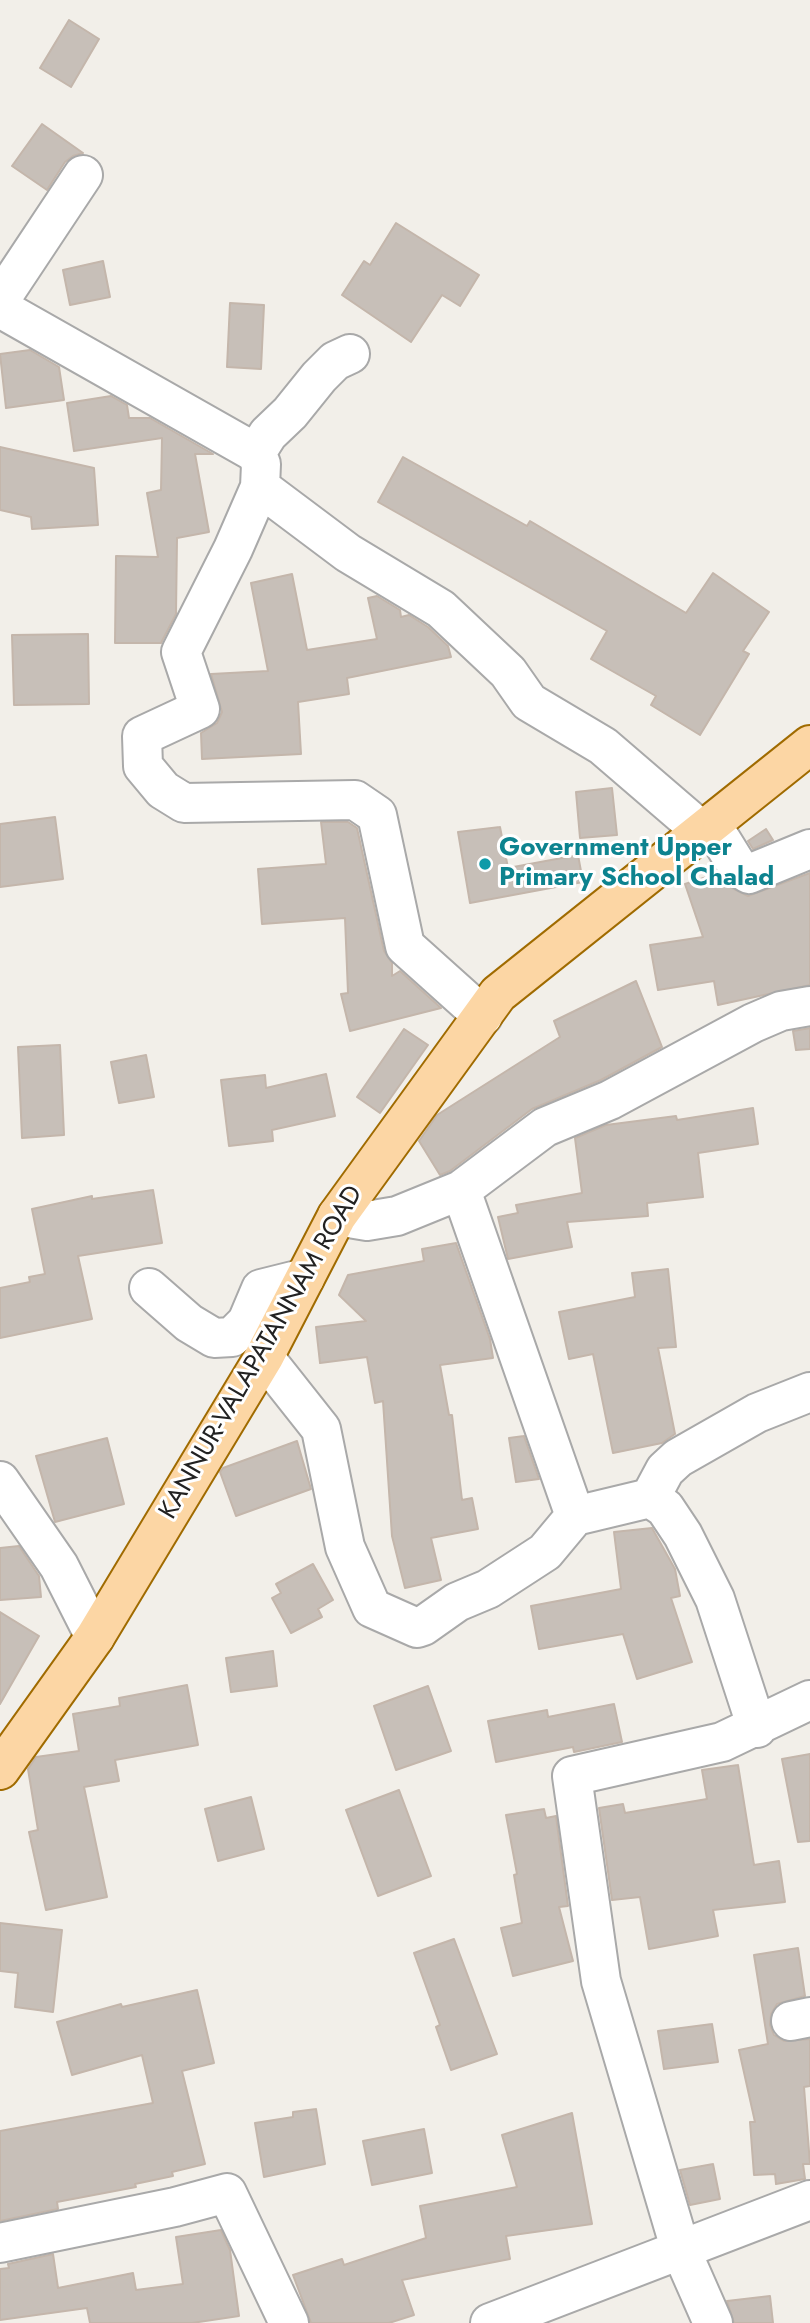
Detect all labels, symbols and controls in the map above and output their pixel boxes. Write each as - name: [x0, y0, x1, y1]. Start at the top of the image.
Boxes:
- place label: Government Upper Primary School Chalad: [499, 833, 774, 894]
- marker: Government Upper Primary School Chalad: [477, 856, 493, 872]
- street label: KANNUR-VALAPATANNAM ROAD: [154, 1181, 370, 1525]

